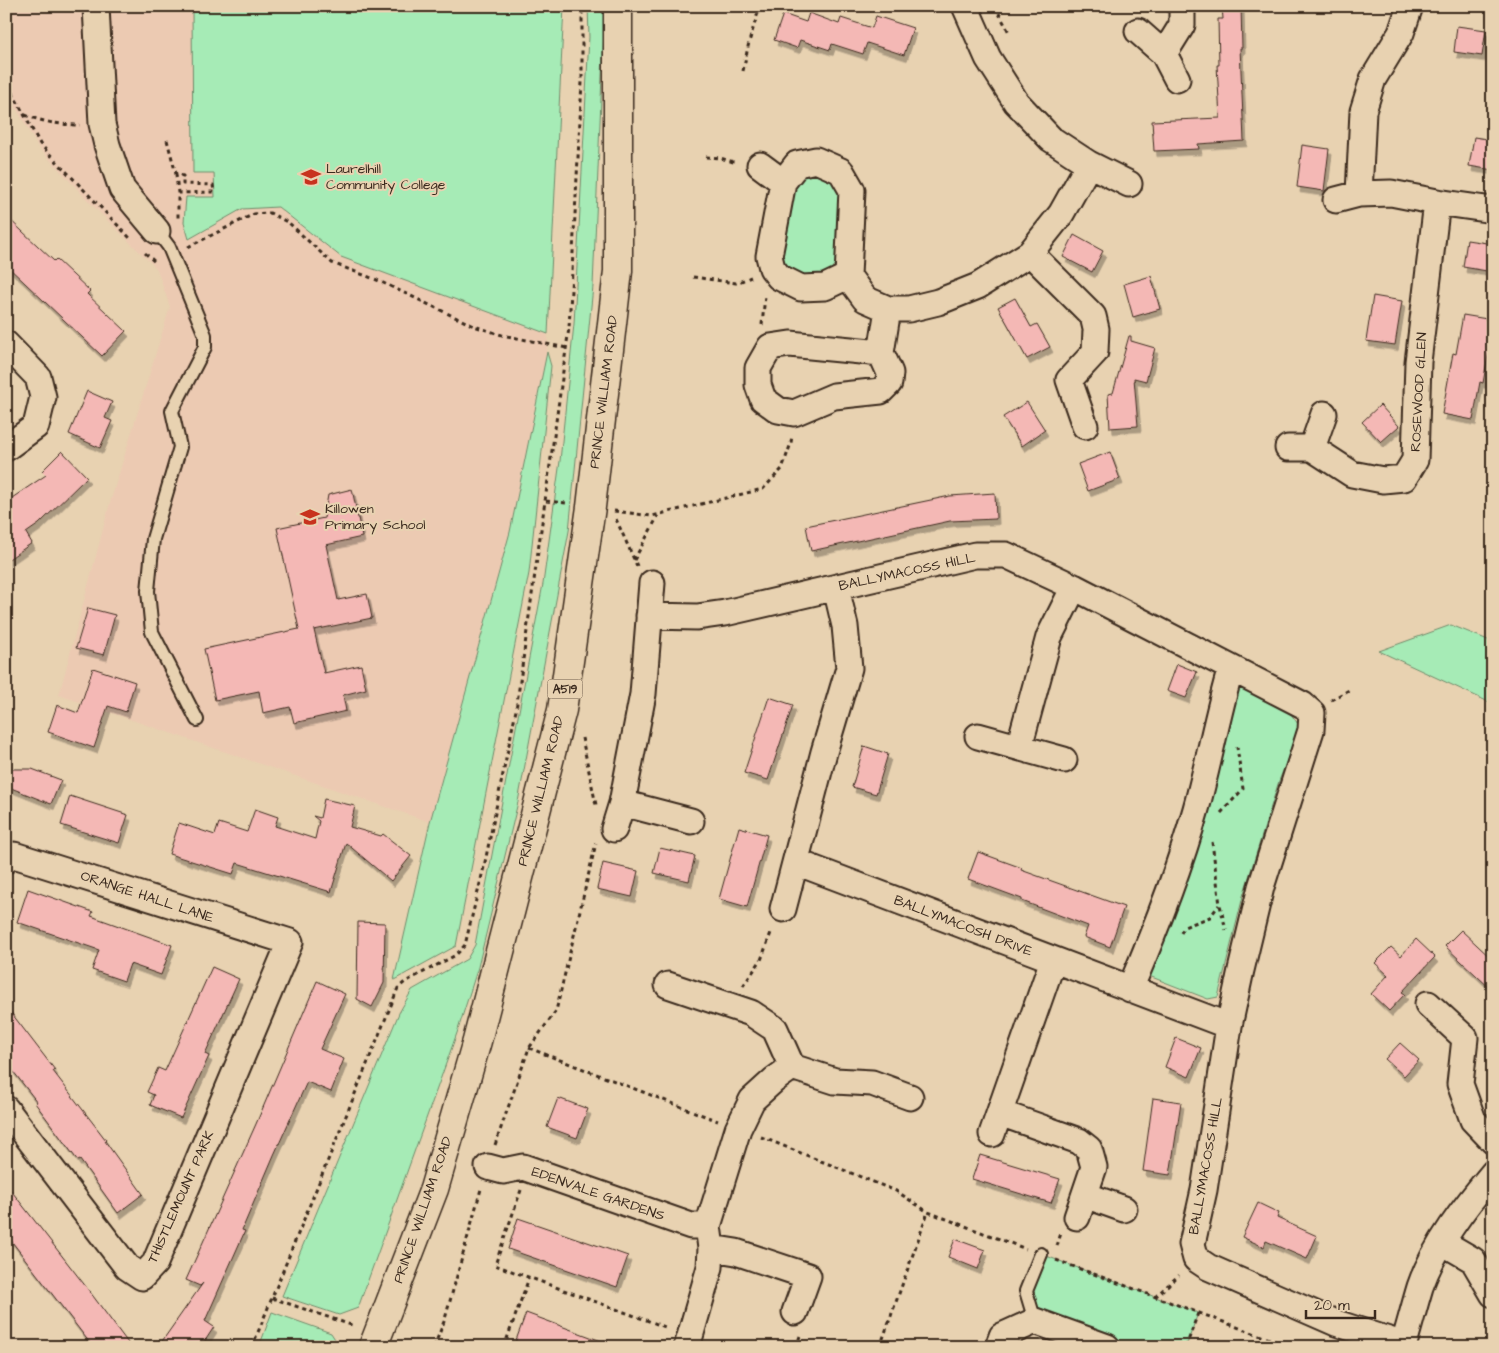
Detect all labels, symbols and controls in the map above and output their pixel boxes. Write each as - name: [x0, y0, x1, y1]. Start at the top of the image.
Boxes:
- place label: Laurelhill Community College: [326, 159, 446, 195]
- school or university icon: Laurelhill Community College: [300, 166, 322, 188]
- street label: PRINCE WILLIAM ROAD: [585, 314, 623, 470]
- street label: ROSEWOOD GLEN: [1406, 331, 1432, 452]
- place label: Killowen Primary School: [325, 499, 426, 535]
- school or university icon: Killowen Primary School: [299, 506, 321, 528]
- street label: BALLYMACOSS HILL: [837, 548, 977, 596]
- road number: A519: [548, 680, 582, 699]
- street label: PRINCE WILLIAM ROAD: [513, 714, 569, 868]
- street label: ORANGE HALL LANE: [78, 866, 217, 928]
- street label: BALLYMACOSH DRIVE: [891, 890, 1036, 962]
- street label: BALLYMACOSS HILL: [1184, 1095, 1228, 1236]
- street label: THISTLEMOUNT PARK: [143, 1127, 219, 1267]
- street label: PRINCE WILLIAM ROAD: [388, 1134, 458, 1286]
- street label: EDENVALE GARDENS: [529, 1162, 667, 1226]
- scale bar: [1306, 1288, 1375, 1320]
- text: 20 m: [1314, 1295, 1350, 1316]

